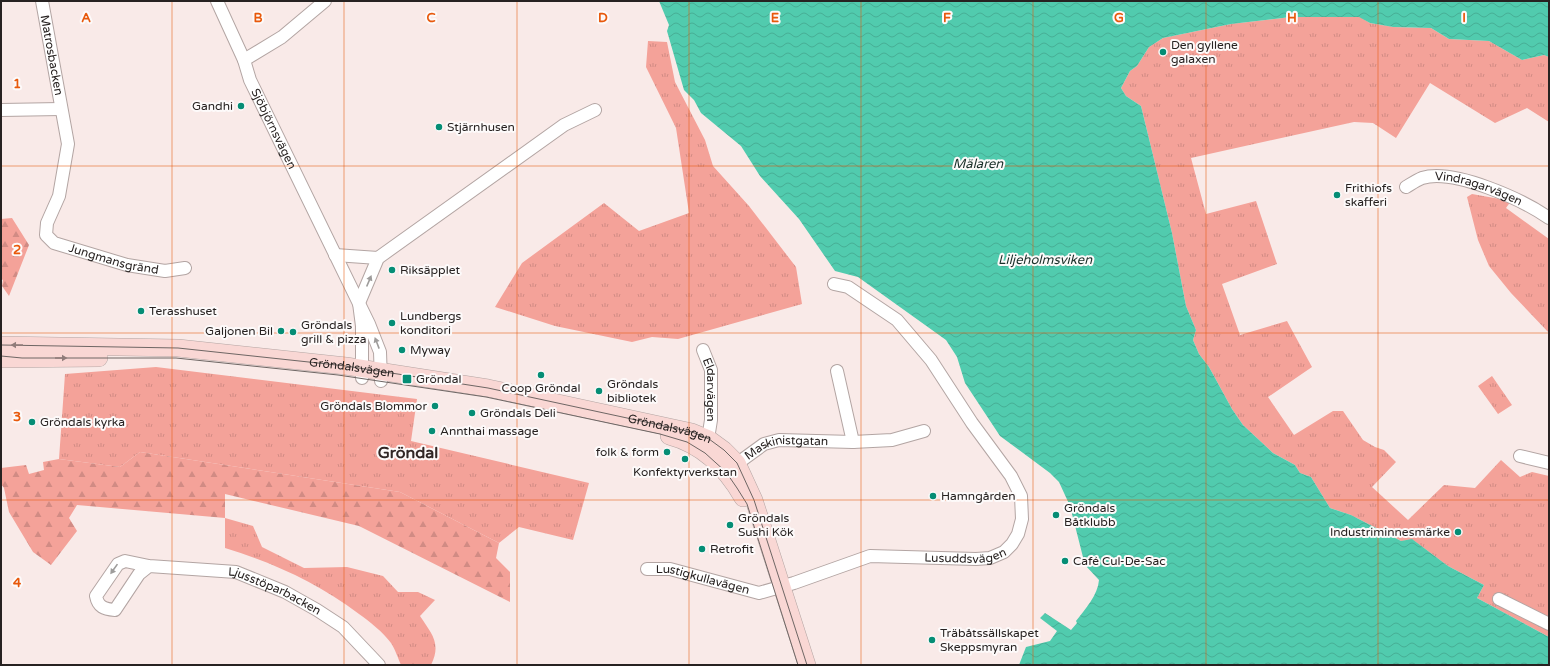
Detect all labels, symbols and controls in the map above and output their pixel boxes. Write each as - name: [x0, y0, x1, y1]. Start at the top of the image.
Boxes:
- text: A: [81, 10, 91, 26]
- text: B: [253, 10, 263, 26]
- text: C: [426, 10, 436, 26]
- text: D: [598, 10, 608, 26]
- text: E: [771, 10, 779, 26]
- text: F: [943, 10, 951, 26]
- text: G: [1114, 10, 1124, 26]
- text: H: [1287, 10, 1297, 26]
- text: I: [1462, 10, 1466, 26]
- street label: Matrosbacken: [38, 14, 66, 96]
- place label: Den gyllene galaxen: [1171, 38, 1238, 66]
- marker: Den gyllene galaxen: [1158, 47, 1168, 57]
- text: 1: [13, 76, 21, 92]
- street label: Sjöbjörnsvägen: [248, 86, 299, 171]
- place label: Gandhi: [192, 99, 233, 113]
- marker: Gandhi: [236, 101, 246, 111]
- place label: Stjärnhusen: [447, 120, 515, 134]
- marker: Stjärnhusen: [434, 122, 444, 132]
- water label: Mälaren: [953, 156, 1004, 172]
- street label: Vindragarvägen: [1435, 169, 1525, 208]
- place label: Frithiofs skafferi: [1345, 181, 1392, 209]
- marker: Frithiofs skafferi: [1332, 190, 1342, 200]
- street label: Jungmansgränd: [67, 241, 160, 277]
- text: 2: [13, 242, 21, 258]
- water label: Liljeholmsviken: [998, 252, 1093, 268]
- place label: Riksäpplet: [400, 263, 460, 277]
- marker: Riksäpplet: [387, 265, 397, 275]
- one-way arrow: [366, 274, 372, 286]
- place label: Terasshuset: [149, 304, 217, 318]
- marker: Terasshuset: [136, 306, 146, 316]
- place label: Lundbergs konditori: [400, 309, 461, 337]
- place label: Gröndals grill & pizza: [301, 318, 366, 346]
- marker: Lundbergs konditori: [387, 318, 397, 328]
- place label: Galjonen Bil: [205, 324, 273, 338]
- marker: Galjonen Bil: [276, 326, 286, 336]
- marker: Gröndals grill & pizza: [288, 327, 298, 337]
- one-way arrow: [373, 336, 379, 348]
- one-way arrow: [11, 342, 23, 349]
- place label: Myway: [410, 343, 451, 357]
- marker: Myway: [397, 345, 407, 355]
- one-way arrow: [55, 355, 68, 361]
- street label: Gröndalsvägen: [309, 355, 395, 380]
- street label: Eldarvägen: [700, 356, 718, 422]
- marker: Coop Gröndal: [536, 370, 546, 380]
- place label: Gröndal: [416, 372, 461, 386]
- marker: Gröndal: [401, 373, 413, 385]
- place label: Gröndals bibliotek: [607, 377, 658, 405]
- place label: Coop Gröndal: [502, 381, 580, 395]
- marker: Gröndals bibliotek: [594, 386, 604, 396]
- place label: Gröndals Blommor: [320, 399, 427, 413]
- marker: Gröndals Blommor: [430, 401, 440, 411]
- place label: Gröndals Deli: [480, 406, 556, 420]
- marker: Gröndals Deli: [467, 408, 477, 418]
- text: 3: [13, 409, 21, 425]
- street label: Gröndalsvägen: [627, 411, 714, 446]
- place label: Gröndals kyrka: [40, 415, 125, 429]
- marker: Gröndals kyrka: [27, 417, 37, 427]
- place label: Annthai massage: [440, 424, 539, 438]
- marker: Annthai massage: [427, 426, 437, 436]
- street label: Maskinistgatan: [742, 432, 828, 463]
- district label: Gröndal: [378, 443, 438, 463]
- place label: folk & form: [596, 445, 659, 459]
- marker: folk & form: [662, 447, 672, 457]
- marker: Konfektyrverkstan: [680, 454, 690, 464]
- place label: Konfektyrverkstan: [633, 465, 737, 479]
- place label: Hamngården: [941, 489, 1016, 503]
- marker: Hamngården: [928, 491, 938, 501]
- place label: Gröndals Båtklubb: [1064, 501, 1115, 529]
- marker: Gröndals Båtklubb: [1051, 510, 1061, 520]
- place label: Gröndals Sushi Kök: [738, 511, 794, 539]
- marker: Gröndals Sushi Kök: [725, 520, 735, 530]
- place label: Industriminnesmärke: [1330, 525, 1450, 539]
- marker: Industriminnesmärke: [1453, 527, 1463, 537]
- place label: Retrofit: [710, 542, 754, 556]
- marker: Retrofit: [697, 544, 707, 554]
- street label: Lusuddsvägen: [924, 545, 1009, 566]
- place label: Café Cul-De-Sac: [1073, 554, 1166, 568]
- marker: Café Cul-De-Sac: [1060, 556, 1070, 566]
- street label: Lustigkullavägen: [656, 562, 751, 597]
- one-way arrow: [110, 564, 118, 575]
- street label: Ljusstöparbacken: [228, 564, 323, 618]
- text: 4: [13, 575, 22, 591]
- place label: Träbåtssällskapet Skeppsmyran: [940, 626, 1039, 654]
- marker: Träbåtssällskapet Skeppsmyran: [927, 635, 937, 645]

